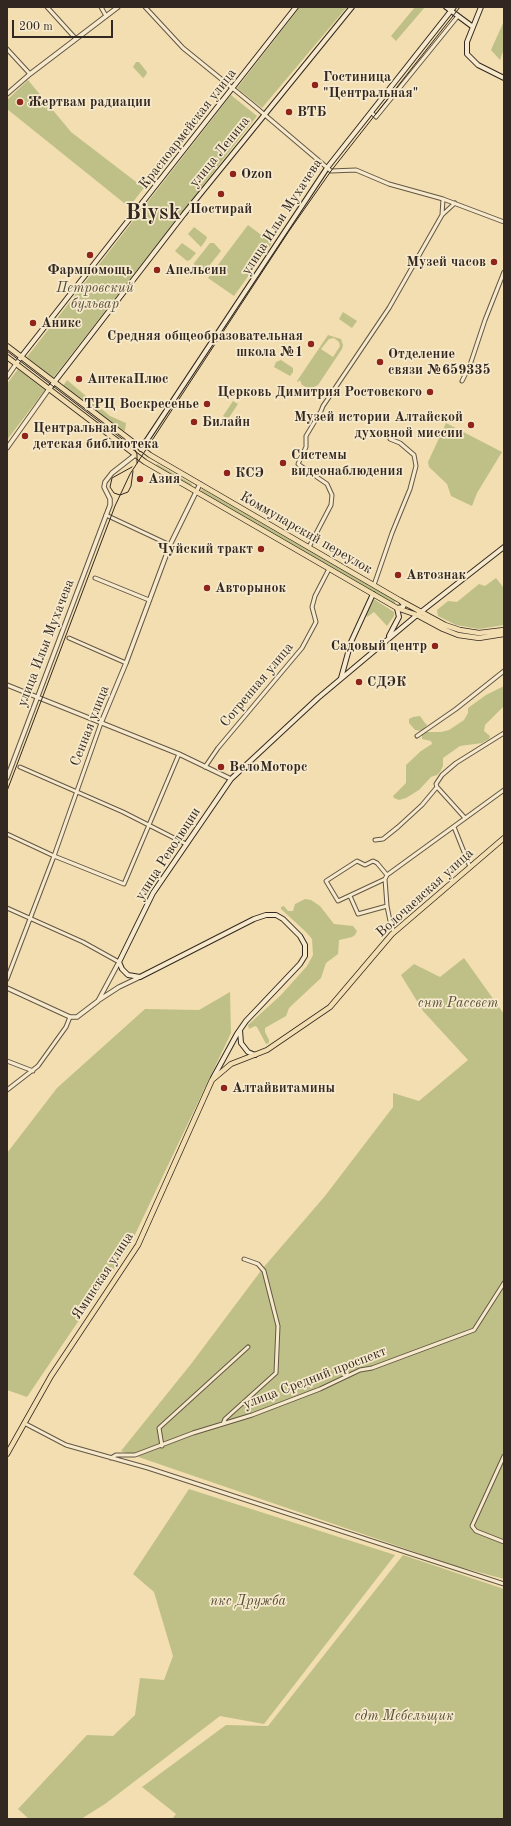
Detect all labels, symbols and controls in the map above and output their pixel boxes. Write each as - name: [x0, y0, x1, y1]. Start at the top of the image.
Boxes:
- scale bar: [14, 12, 115, 38]
- text: 200 m: [19, 21, 53, 33]
- street label: Красноармейская улица: [136, 65, 240, 193]
- place label: Гостиница "Центральная": [323, 69, 418, 102]
- marker: Гостиница "Центральная": [310, 80, 320, 90]
- place label: Жертвам радиации: [28, 94, 151, 110]
- marker: Жертвам радиации: [15, 97, 25, 107]
- place label: ВТБ: [297, 104, 326, 120]
- marker: ВТБ: [284, 107, 294, 117]
- street label: улица Ленина: [186, 113, 254, 191]
- street label: улица Ильи Мухачева: [238, 156, 326, 278]
- place label: Ozon: [241, 166, 272, 182]
- marker: Ozon: [228, 169, 238, 179]
- marker: Постирай: [216, 189, 226, 199]
- district label: Biysk: [125, 200, 181, 226]
- place label: Постирай: [190, 201, 252, 217]
- marker: Фармпомощь: [85, 250, 95, 260]
- place label: Музей часов: [407, 254, 486, 270]
- marker: Музей часов: [489, 257, 499, 267]
- place label: Фармпомощь: [48, 262, 132, 278]
- place label: Апельсин: [165, 262, 227, 278]
- marker: Апельсин: [152, 265, 162, 275]
- park label: Петровский бульвар: [56, 280, 134, 312]
- place label: Аникс: [41, 315, 81, 331]
- marker: Аникс: [28, 318, 38, 328]
- place label: Средняя общеобразовательная школа №1: [107, 328, 303, 360]
- marker: Средняя общеобразовательная школа №1: [306, 339, 316, 349]
- place label: Отделение связи №659335: [388, 346, 491, 378]
- marker: Отделение связи №659335: [375, 357, 385, 367]
- place label: АптекаПлюс: [87, 371, 169, 387]
- marker: АптекаПлюс: [74, 374, 84, 384]
- place label: Церковь Димитрия Ростовского: [217, 384, 422, 400]
- marker: Церковь Димитрия Ростовского: [425, 387, 435, 397]
- place label: ТРЦ Воскресенье: [84, 396, 199, 412]
- marker: ТРЦ Воскресенье: [202, 399, 212, 409]
- place label: Музей истории Алтайской духовной миссии: [294, 409, 463, 442]
- place label: Билайн: [202, 414, 250, 430]
- marker: Билайн: [189, 417, 199, 427]
- place label: Центральная детская библиотека: [33, 420, 159, 452]
- marker: Музей истории Алтайской духовной миссии: [466, 420, 476, 430]
- marker: Центральная детская библиотека: [20, 431, 30, 441]
- place label: Системы видеонаблюдения: [291, 447, 403, 480]
- marker: Системы видеонаблюдения: [278, 458, 288, 468]
- place label: КСЭ: [235, 465, 264, 481]
- marker: КСЭ: [222, 468, 232, 478]
- place label: Азия: [148, 471, 180, 487]
- marker: Азия: [135, 474, 145, 484]
- street label: Коммунарский переулок: [237, 488, 375, 578]
- place label: Чуйский тракт: [157, 541, 253, 557]
- marker: Чуйский тракт: [256, 544, 266, 554]
- place label: Автознак: [406, 567, 466, 583]
- marker: Автознак: [393, 570, 403, 580]
- street label: улица Ильи Мухачева: [14, 577, 78, 709]
- place label: Авторынок: [215, 580, 286, 596]
- marker: Авторынок: [202, 583, 212, 593]
- place label: Садовый центр: [331, 638, 427, 654]
- street label: Согренная улица: [217, 639, 297, 731]
- marker: Садовый центр: [430, 641, 440, 651]
- place label: СДЭК: [367, 674, 406, 690]
- marker: СДЭК: [354, 677, 364, 687]
- street label: Сенная улица: [67, 683, 113, 769]
- place label: ВелоМоторс: [229, 759, 307, 775]
- marker: ВелоМоторс: [216, 762, 226, 772]
- street label: улица Революции: [132, 804, 204, 904]
- street label: Волочаевская улица: [373, 845, 477, 941]
- park label: снт Рассвет: [418, 995, 498, 1011]
- place label: Алтайвитамины: [232, 1080, 335, 1096]
- marker: Алтайвитамины: [219, 1083, 229, 1093]
- street label: Яминская улица: [68, 1229, 138, 1323]
- street label: улица Средний проспект: [241, 1343, 389, 1413]
- park label: пкс Дружба: [210, 1593, 286, 1609]
- park label: сдт Мебельщик: [354, 1708, 454, 1724]

